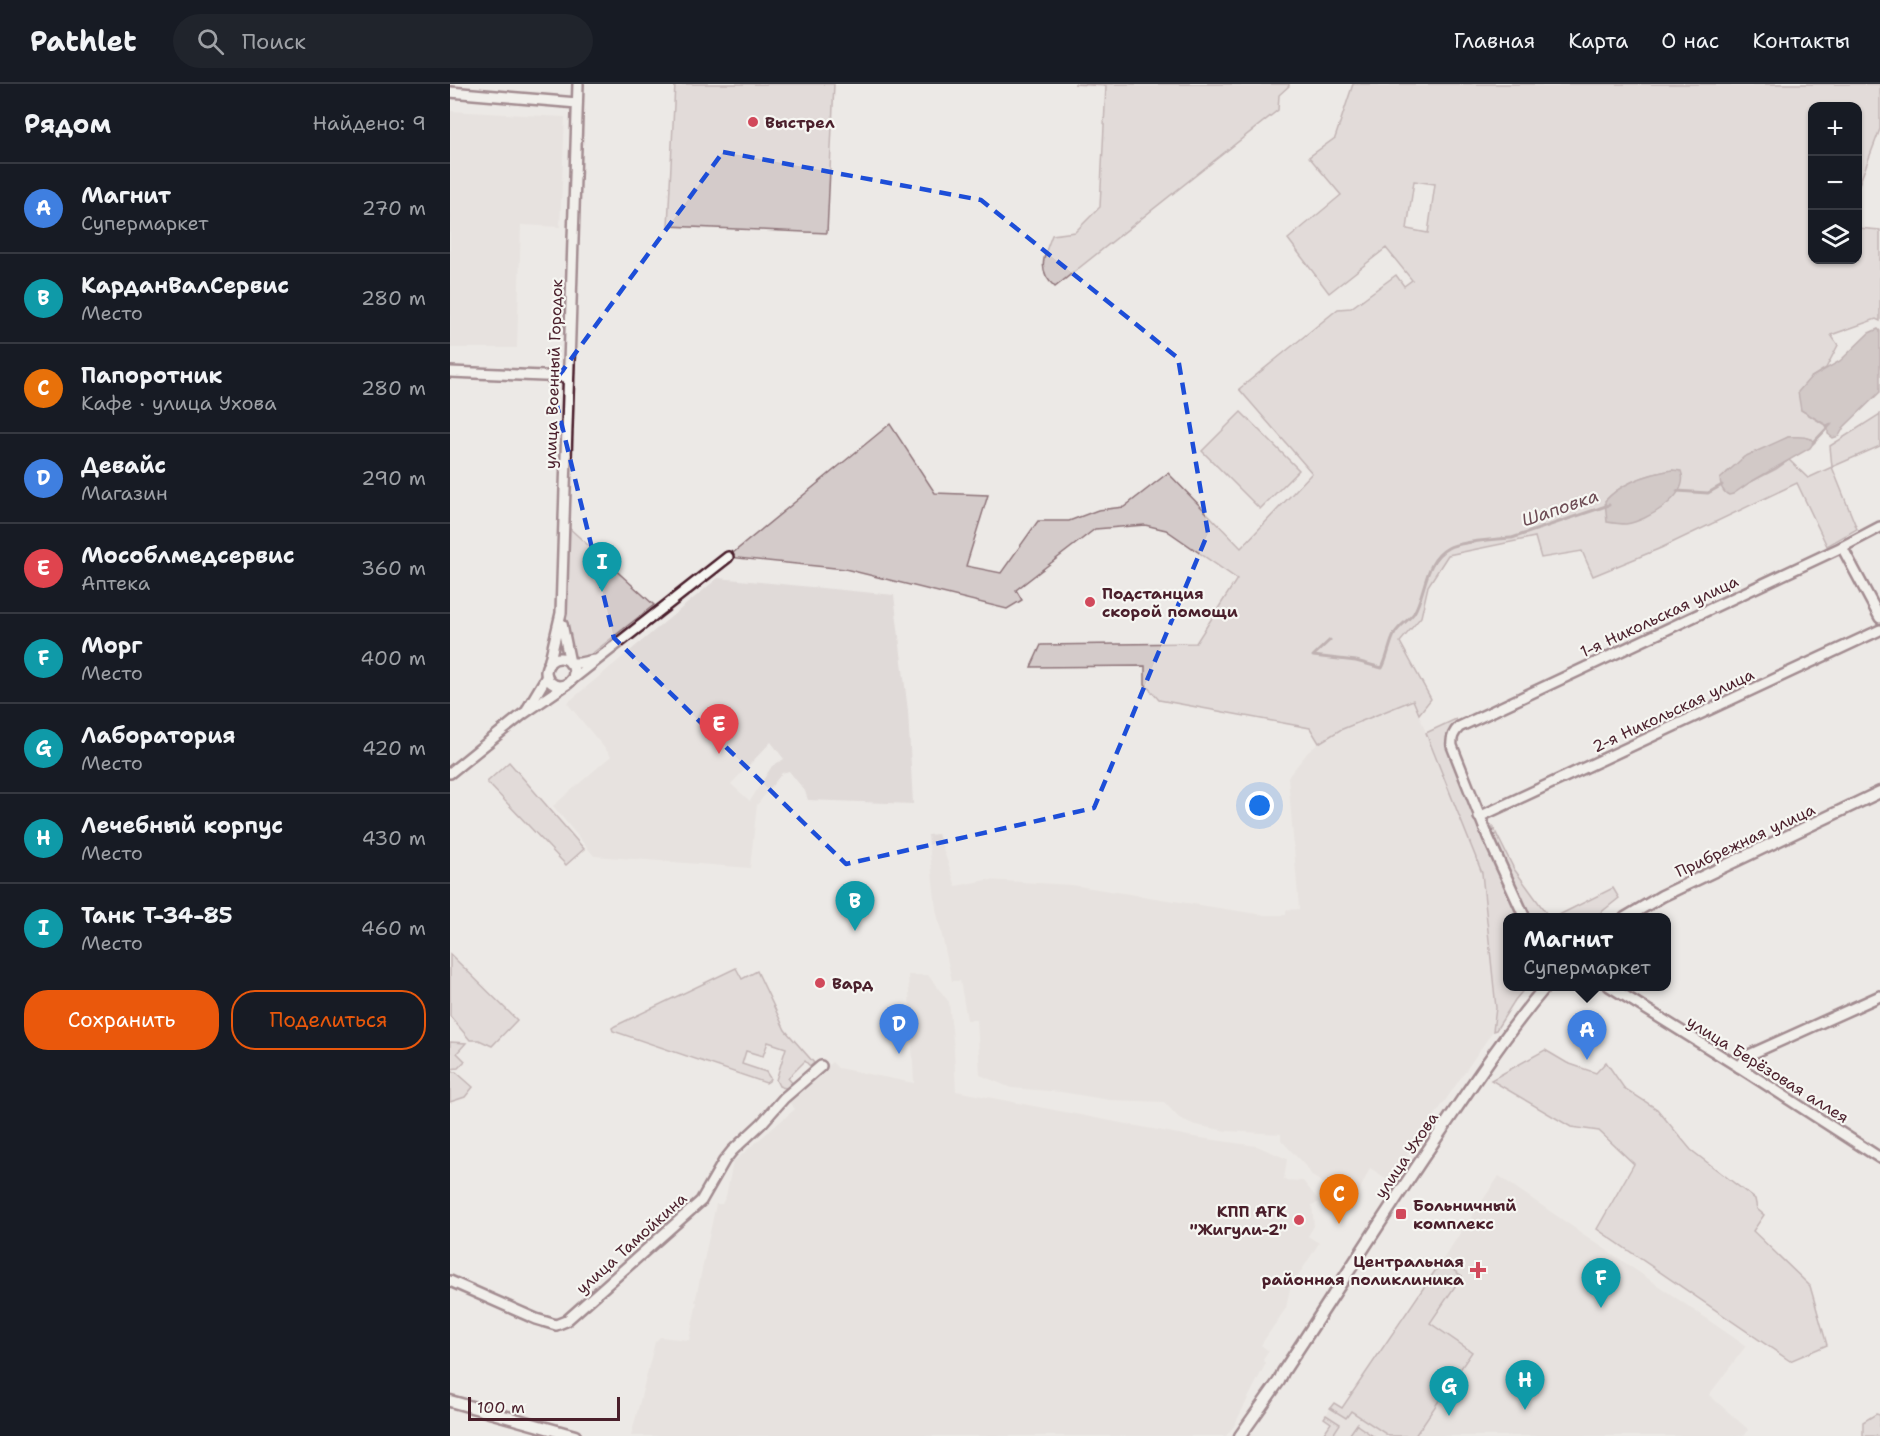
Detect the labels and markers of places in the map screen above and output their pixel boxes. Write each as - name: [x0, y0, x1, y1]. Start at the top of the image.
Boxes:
- place label: Выстрел: [765, 112, 835, 133]
- marker: Выстрел: [746, 115, 760, 129]
- pin: I: [582, 542, 622, 592]
- place label: Подстанция скорой помощи: [1102, 583, 1238, 622]
- marker: Подстанция скорой помощи: [1083, 595, 1097, 609]
- pin: E: [700, 704, 738, 754]
- pin: B: [836, 882, 874, 931]
- place label: Вард: [832, 973, 874, 994]
- marker: Вард: [813, 976, 827, 990]
- pin: D: [880, 1004, 918, 1054]
- pin: A: [1568, 1010, 1606, 1060]
- pin: C: [1320, 1174, 1358, 1224]
- place label: Больничный комплекс: [1413, 1195, 1516, 1234]
- place label: КПП АГК "Жигули-2": [1190, 1201, 1287, 1240]
- marker: Больничный комплекс: [1394, 1207, 1408, 1221]
- marker: КПП АГК "Жигули-2": [1292, 1213, 1306, 1227]
- place label: Центральная районная поликлиника: [1262, 1251, 1464, 1290]
- pin: F: [1582, 1258, 1620, 1308]
- marker: Центральная районная поликлиника: [1469, 1261, 1487, 1279]
- pin: H: [1506, 1360, 1544, 1410]
- pin: G: [1430, 1366, 1468, 1416]

